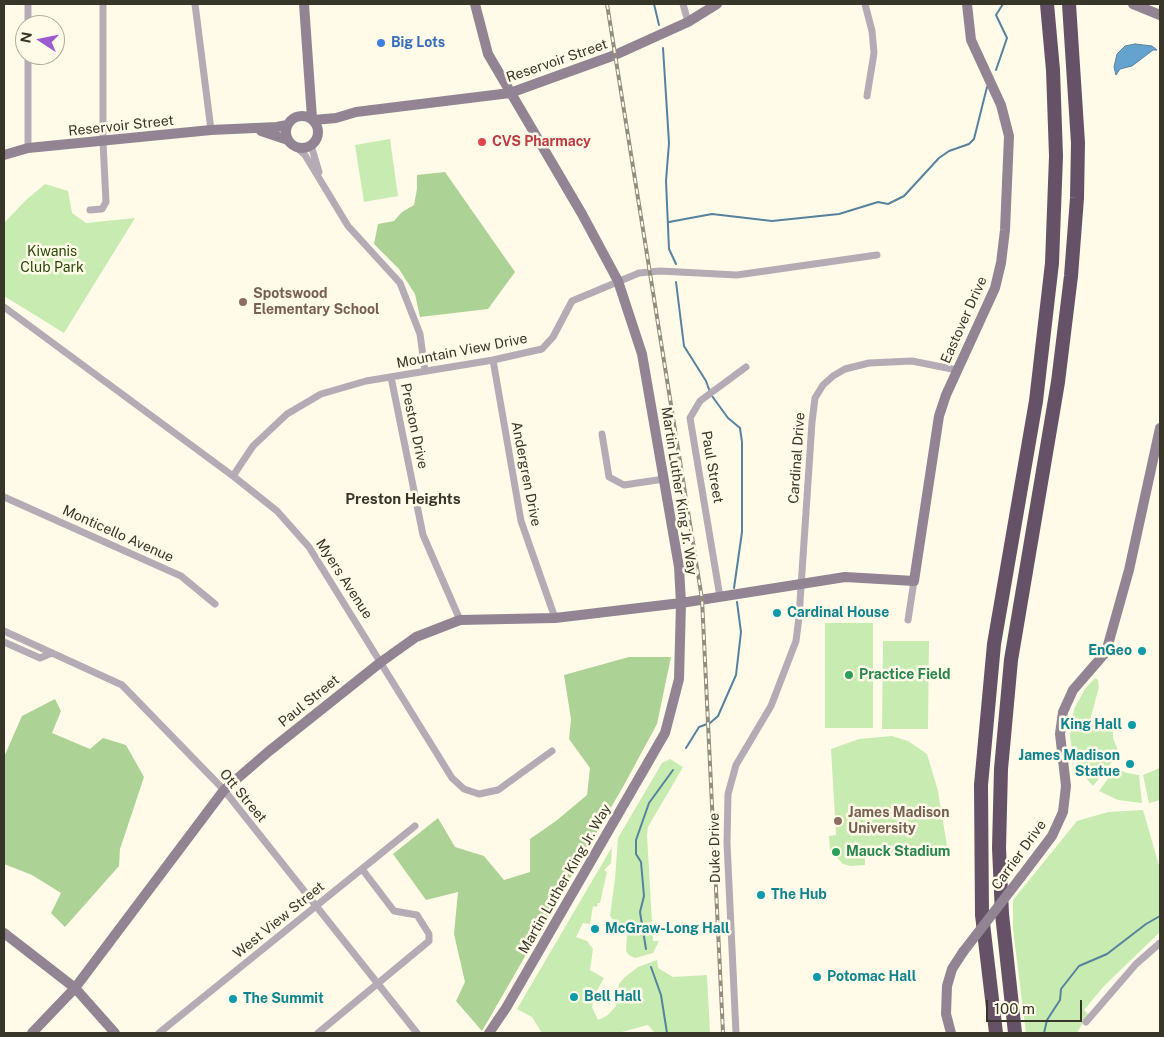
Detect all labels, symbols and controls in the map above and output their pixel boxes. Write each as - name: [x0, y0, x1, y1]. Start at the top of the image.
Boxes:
- north arrow: [15, 15, 65, 65]
- text: N: [17, 30, 35, 44]
- place label: Big Lots: [391, 35, 445, 51]
- street label: Reservoir Street: [504, 36, 610, 86]
- marker: Big Lots: [375, 37, 387, 49]
- street label: Reservoir Street: [67, 112, 175, 140]
- place label: CVS Pharmacy: [492, 134, 591, 150]
- marker: CVS Pharmacy: [476, 136, 488, 148]
- park label: Kiwanis Club Park: [20, 244, 84, 276]
- street label: Eastover Drive: [937, 274, 991, 366]
- place label: Spotswood Elementary School: [253, 286, 380, 318]
- marker: Spotswood Elementary School: [237, 296, 249, 308]
- street label: Mountain View Drive: [395, 330, 529, 372]
- street label: Preston Drive: [397, 382, 431, 470]
- street label: Martin Luther King Jr. Way: [657, 406, 701, 576]
- street label: Cardinal Drive: [785, 412, 809, 504]
- street label: Andergren Drive: [508, 420, 544, 528]
- street label: Paul Street: [697, 429, 727, 505]
- district label: Preston Heights: [345, 490, 461, 508]
- street label: Monticello Avenue: [60, 502, 176, 566]
- street label: Myers Avenue: [312, 536, 376, 622]
- place label: Cardinal House: [787, 605, 889, 621]
- marker: Cardinal House: [771, 607, 783, 619]
- place label: EnGeo: [1088, 643, 1132, 659]
- marker: EnGeo: [1136, 645, 1148, 657]
- place label: Practice Field: [859, 667, 951, 683]
- marker: Practice Field: [843, 669, 855, 681]
- street label: Paul Street: [275, 671, 343, 731]
- place label: King Hall: [1060, 717, 1122, 733]
- marker: King Hall: [1126, 719, 1138, 731]
- place label: James Madison Statue: [1019, 748, 1120, 780]
- marker: James Madison Statue: [1124, 758, 1136, 770]
- street label: Ott Street: [216, 766, 270, 826]
- street label: Martin Luther King Jr. Way: [515, 801, 615, 957]
- place label: James Madison University: [848, 805, 949, 838]
- street label: Duke Drive: [706, 813, 724, 883]
- marker: James Madison University: [832, 815, 844, 827]
- street label: Carrier Drive: [988, 817, 1050, 893]
- place label: Mauck Stadium: [846, 844, 950, 860]
- marker: Mauck Stadium: [830, 846, 842, 858]
- street label: West View Street: [230, 878, 328, 962]
- place label: The Hub: [771, 887, 827, 903]
- marker: The Hub: [755, 889, 767, 901]
- place label: McGraw-Long Hall: [605, 921, 730, 937]
- marker: McGraw-Long Hall: [589, 923, 601, 935]
- place label: Potomac Hall: [827, 969, 916, 985]
- marker: Potomac Hall: [811, 971, 823, 983]
- place label: Bell Hall: [584, 989, 642, 1005]
- scale bar: [989, 990, 1085, 1022]
- place label: The Summit: [243, 991, 324, 1007]
- marker: Bell Hall: [568, 991, 580, 1003]
- marker: The Summit: [227, 993, 239, 1005]
- text: 100 m: [994, 1000, 1035, 1017]

